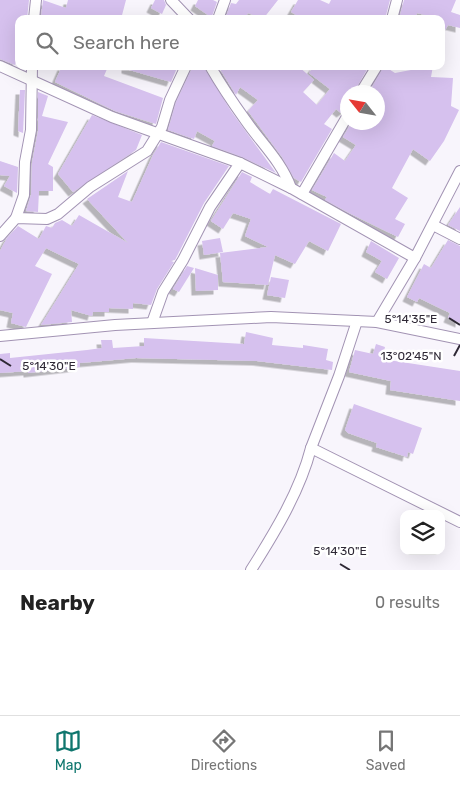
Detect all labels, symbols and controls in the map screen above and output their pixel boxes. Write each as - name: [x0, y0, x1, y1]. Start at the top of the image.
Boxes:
- search box: [15, 15, 445, 70]
- icon: search: [33, 29, 61, 57]
- text: Search here: [73, 31, 180, 54]
- north arrow: [340, 85, 385, 130]
- text: 5°14'35"E: [385, 312, 437, 326]
- text: 13°02'45"N: [380, 349, 442, 363]
- text: 5°14'30"E: [22, 359, 76, 373]
- map controls: [400, 510, 445, 555]
- button: layers: [400, 510, 445, 555]
- text: 5°14'30"E: [313, 544, 367, 558]
- text: Nearby: [20, 590, 95, 615]
- text: 0 results: [375, 593, 440, 612]
- tab: Map: [54, 727, 82, 774]
- tab: Directions: [191, 727, 257, 774]
- tab: Saved: [366, 727, 406, 774]

